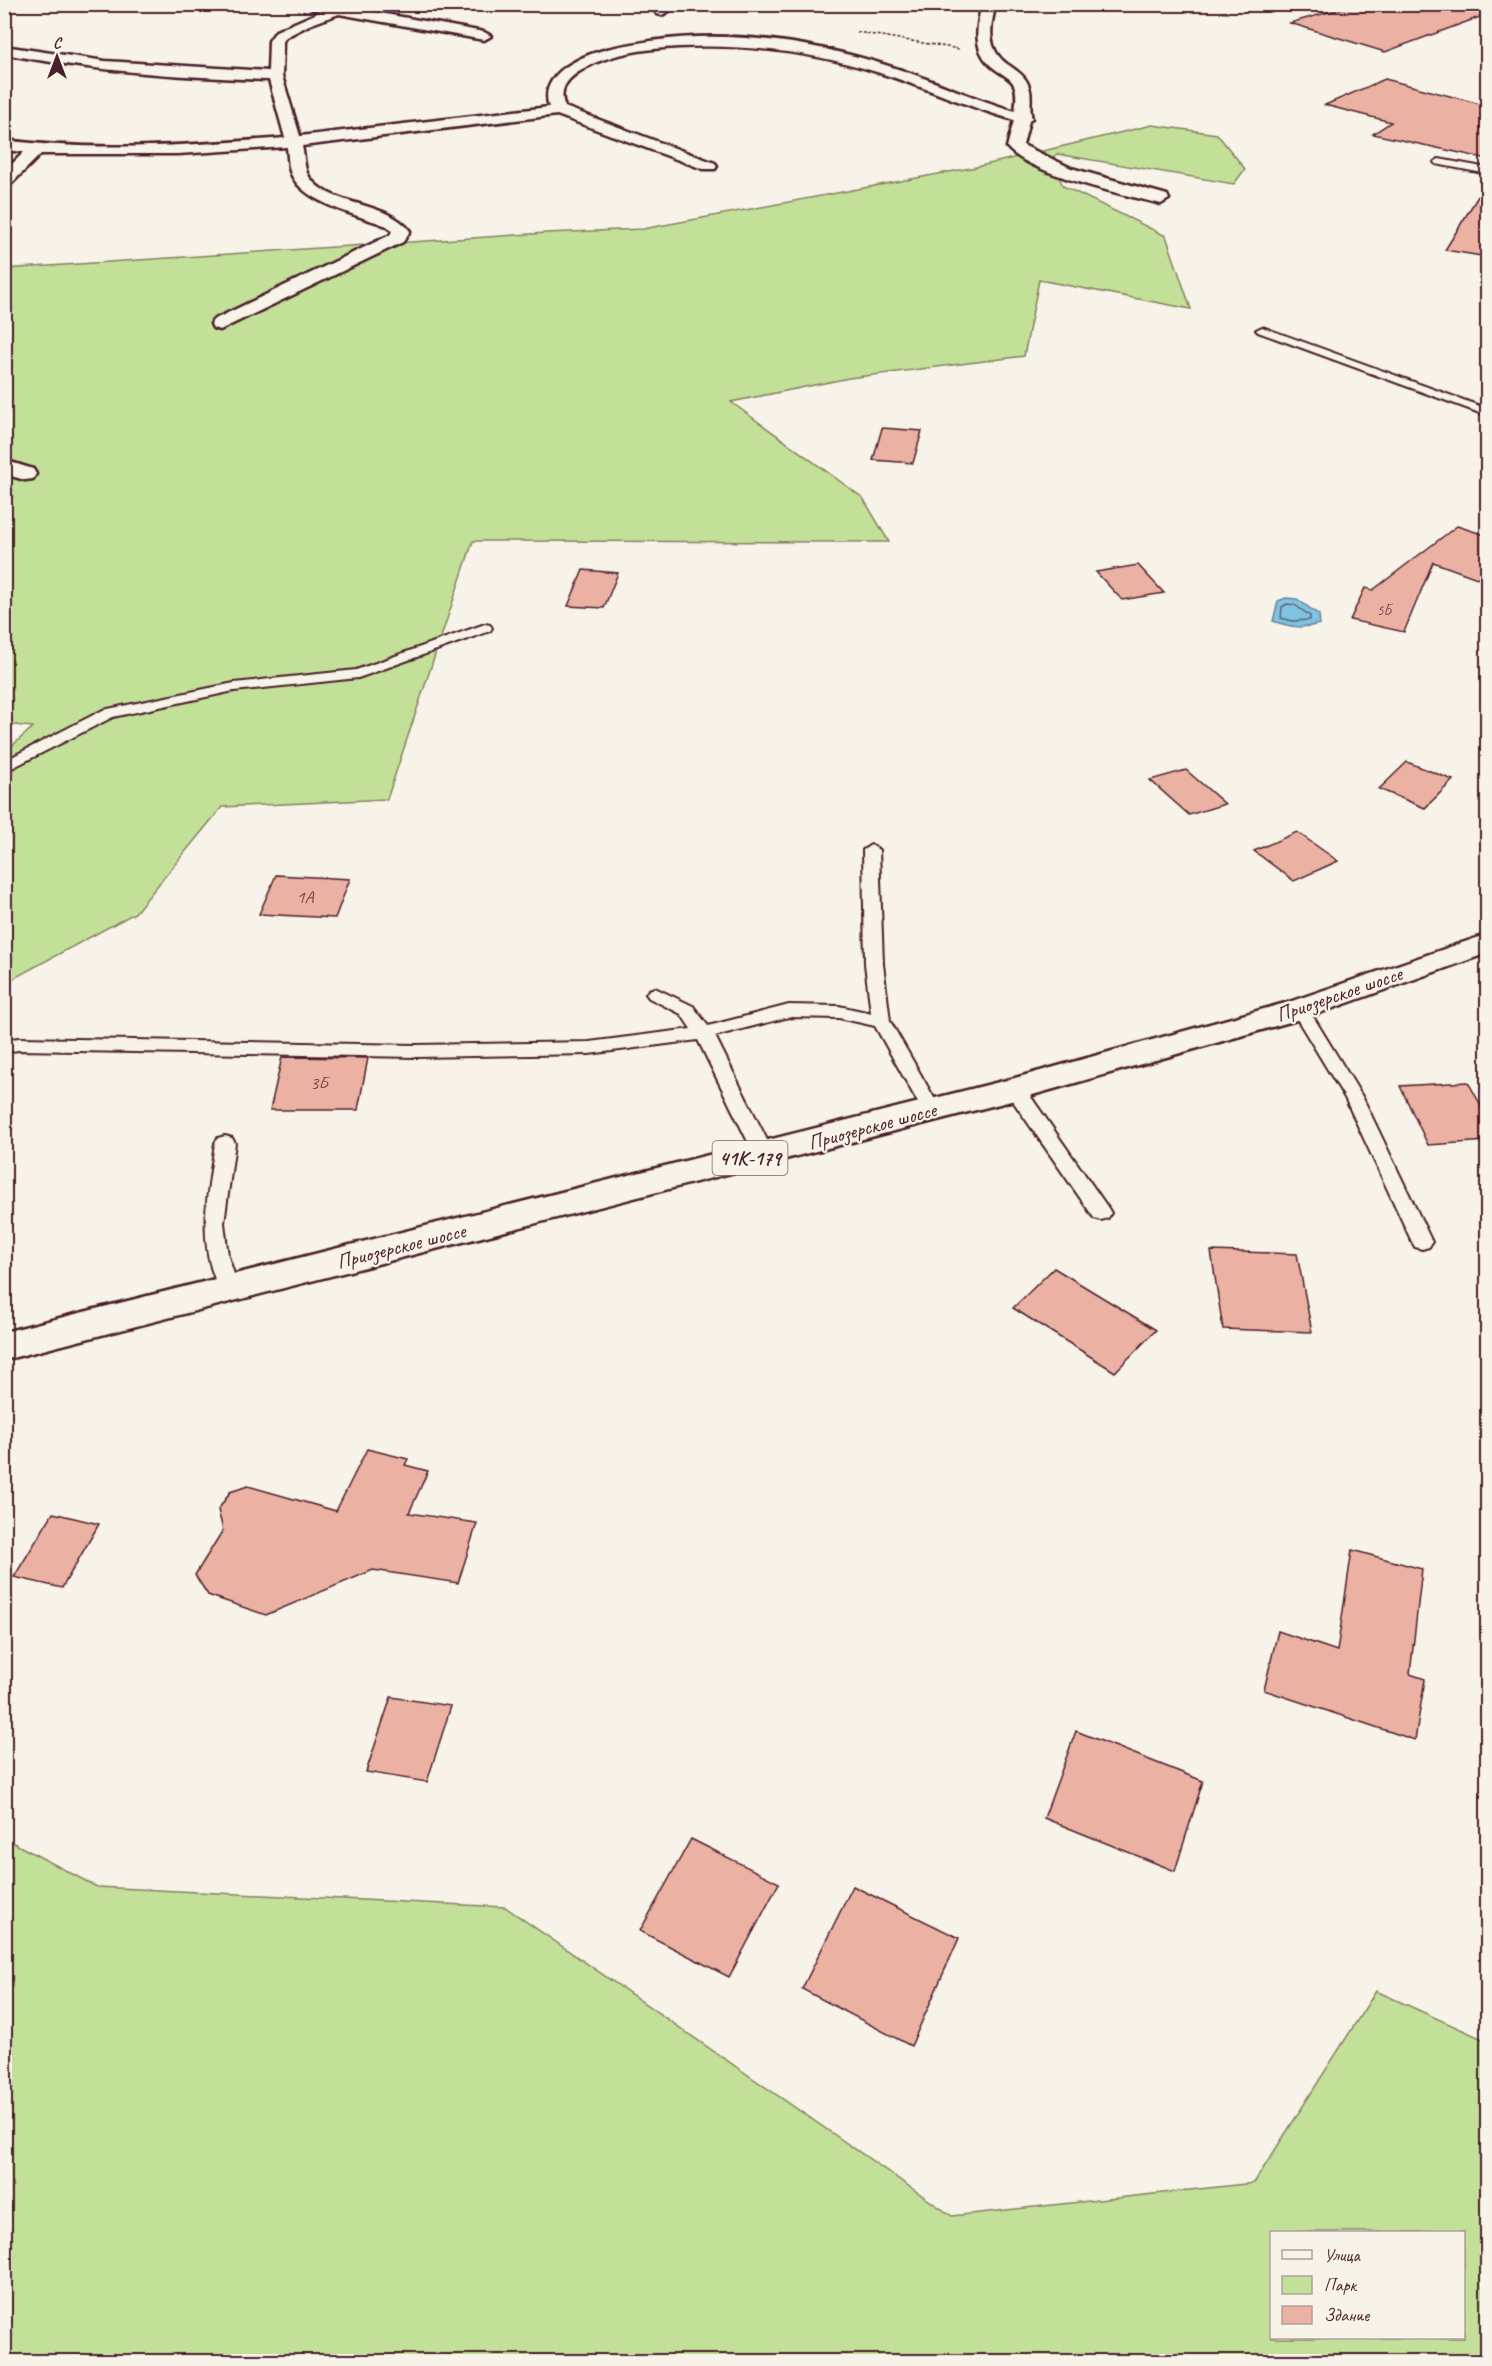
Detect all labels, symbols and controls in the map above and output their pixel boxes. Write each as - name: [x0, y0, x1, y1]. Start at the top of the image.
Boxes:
- north arrow: [27, 27, 87, 87]
- text: С: [53, 33, 63, 53]
- house number: 5Б: [1377, 601, 1394, 620]
- house number: 1А: [296, 886, 315, 908]
- street label: Приозерское шоссе: [1272, 960, 1408, 1028]
- house number: 3Б: [310, 1072, 330, 1094]
- street label: Приозерское шоссе: [805, 1096, 941, 1156]
- road number: 41К-179: [712, 1141, 788, 1175]
- street label: Приозерское шоссе: [334, 1217, 470, 1275]
- legend: [1270, 2231, 1465, 2339]
- text: Улица: [1324, 2244, 1361, 2266]
- text: Парк: [1324, 2274, 1358, 2296]
- text: Здание: [1324, 2304, 1370, 2326]

